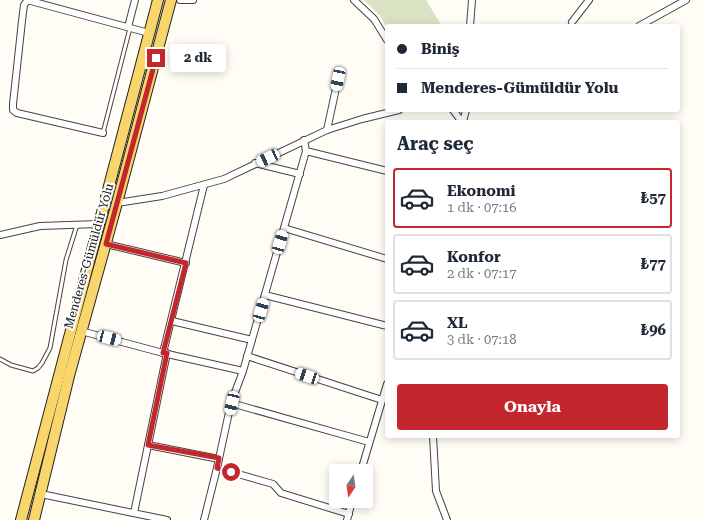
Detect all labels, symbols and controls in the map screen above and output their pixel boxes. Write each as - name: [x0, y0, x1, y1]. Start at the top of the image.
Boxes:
- text: Biniş: [421, 40, 460, 58]
- callout: 2 dk: [170, 44, 226, 72]
- route end: [147, 49, 165, 67]
- text: 2 dk: [184, 50, 212, 65]
- car: [330, 66, 346, 92]
- text: Menderes-Gümüldür Yolu: [421, 79, 619, 97]
- text: Araç seç: [397, 133, 474, 154]
- car: [255, 147, 281, 169]
- icon: car: [399, 180, 435, 216]
- street label: Menderes-Gümüldür Yolu: [62, 181, 117, 330]
- text: Ekonomi: [447, 182, 515, 200]
- text: ₺57: [641, 189, 666, 207]
- text: 1 dk · 07:16: [447, 200, 516, 215]
- car: [271, 229, 289, 255]
- icon: car: [399, 246, 435, 282]
- text: Konfor: [447, 248, 501, 266]
- text: ₺77: [641, 255, 666, 273]
- text: 2 dk · 07:17: [447, 266, 516, 281]
- car: [252, 297, 270, 323]
- icon: car: [399, 312, 435, 348]
- text: XL: [447, 314, 468, 332]
- text: ₺96: [641, 321, 666, 339]
- car: [96, 329, 122, 347]
- text: 3 dk · 07:18: [447, 332, 516, 347]
- car: [294, 367, 320, 385]
- button: Onayla: [397, 384, 668, 430]
- car: [223, 390, 241, 416]
- route start: [222, 463, 240, 481]
- north arrow: [329, 464, 373, 508]
- map controls: [329, 464, 373, 508]

